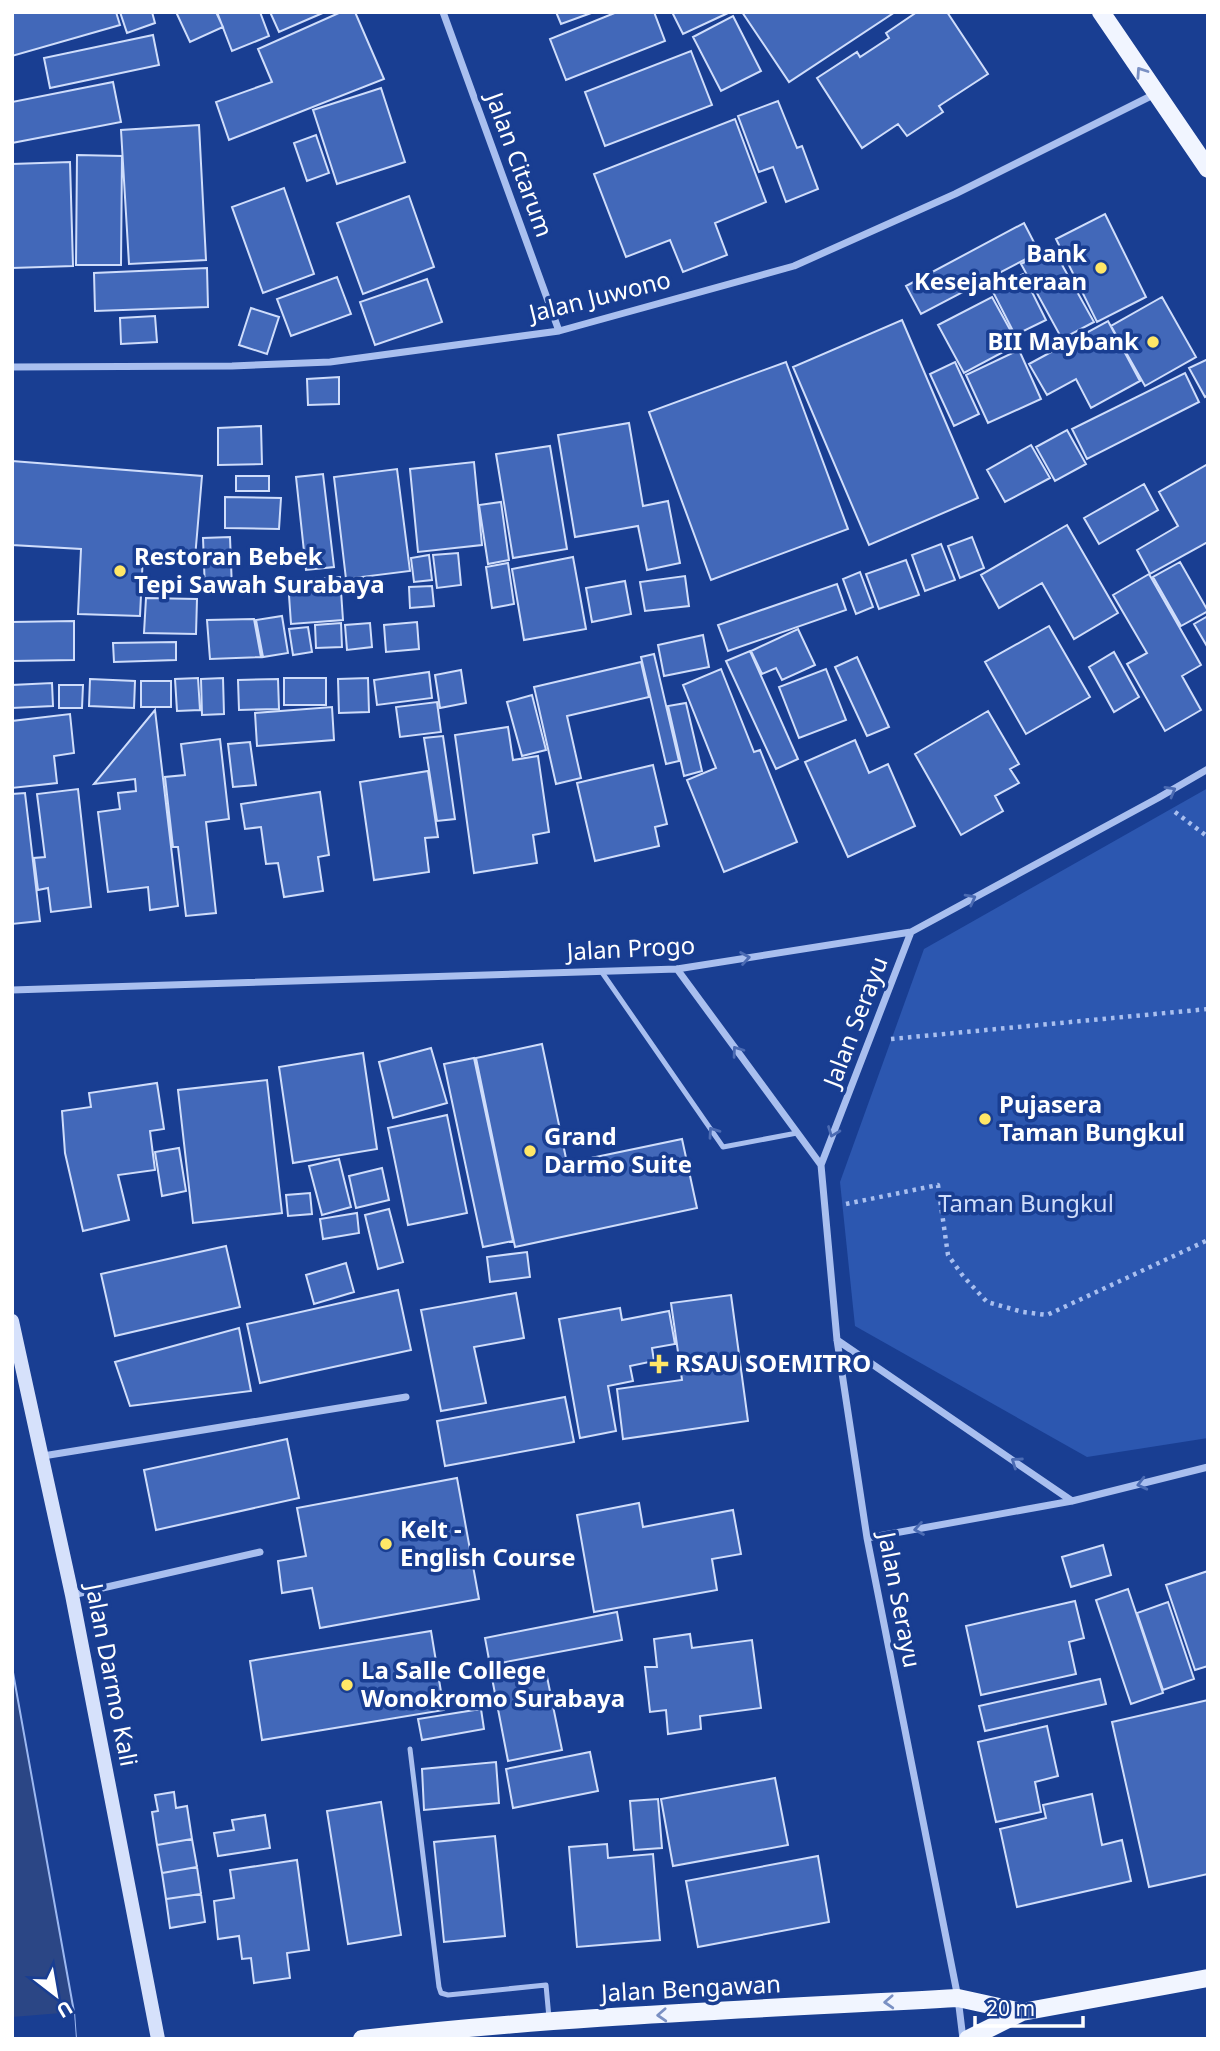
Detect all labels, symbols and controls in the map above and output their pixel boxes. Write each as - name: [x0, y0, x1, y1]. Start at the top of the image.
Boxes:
- one-way arrow: [1137, 67, 1149, 80]
- street label: Jalan Citarum: [478, 86, 562, 241]
- place label: Bank Kesejahteraan: [914, 236, 1087, 297]
- marker: Bank Kesejahteraan: [1093, 260, 1109, 276]
- street label: Jalan Juwono: [523, 262, 674, 330]
- place label: BII Maybank: [987, 324, 1139, 357]
- marker: BII Maybank: [1145, 334, 1161, 350]
- place label: Restoran Bebek Tepi Sawah Surabaya: [134, 539, 385, 600]
- marker: Restoran Bebek Tepi Sawah Surabaya: [112, 563, 128, 579]
- one-way arrow: [1164, 786, 1177, 799]
- one-way arrow: [964, 894, 977, 908]
- street label: Jalan Progo: [564, 928, 696, 967]
- one-way arrow: [739, 951, 751, 966]
- street label: Jalan Serayu: [814, 951, 895, 1093]
- one-way arrow: [733, 1046, 745, 1059]
- place label: Pujasera Taman Bungkul: [999, 1087, 1185, 1148]
- marker: Pujasera Taman Bungkul: [977, 1111, 993, 1127]
- place label: Grand Darmo Suite: [544, 1119, 692, 1180]
- one-way arrow: [828, 1126, 842, 1138]
- one-way arrow: [709, 1127, 721, 1140]
- marker: Grand Darmo Suite: [522, 1143, 538, 1159]
- park label: Taman Bungkul: [938, 1186, 1114, 1219]
- place label: RSAU SOEMITRO: [675, 1346, 871, 1379]
- marker: RSAU SOEMITRO: [649, 1354, 669, 1374]
- one-way arrow: [1011, 1458, 1024, 1470]
- one-way arrow: [1136, 1476, 1148, 1490]
- place label: Kelt - English Course: [400, 1512, 576, 1573]
- one-way arrow: [913, 1521, 925, 1536]
- street label: Jalan Serayu: [871, 1527, 930, 1670]
- marker: Kelt - English Course: [378, 1536, 394, 1552]
- street label: Jalan Darmo Kali: [78, 1579, 146, 1769]
- place label: La Salle College Wonokromo Surabaya: [361, 1653, 625, 1714]
- marker: La Salle College Wonokromo Surabaya: [339, 1677, 355, 1693]
- north arrow: [21, 1960, 91, 2030]
- street label: Jalan Bengawan: [598, 1966, 782, 2009]
- scale bar: [975, 1984, 1084, 2028]
- one-way arrow: [884, 1994, 895, 2009]
- text: 20 m: [986, 1994, 1035, 2022]
- text: U: [52, 1995, 78, 2024]
- one-way arrow: [657, 2007, 668, 2022]

